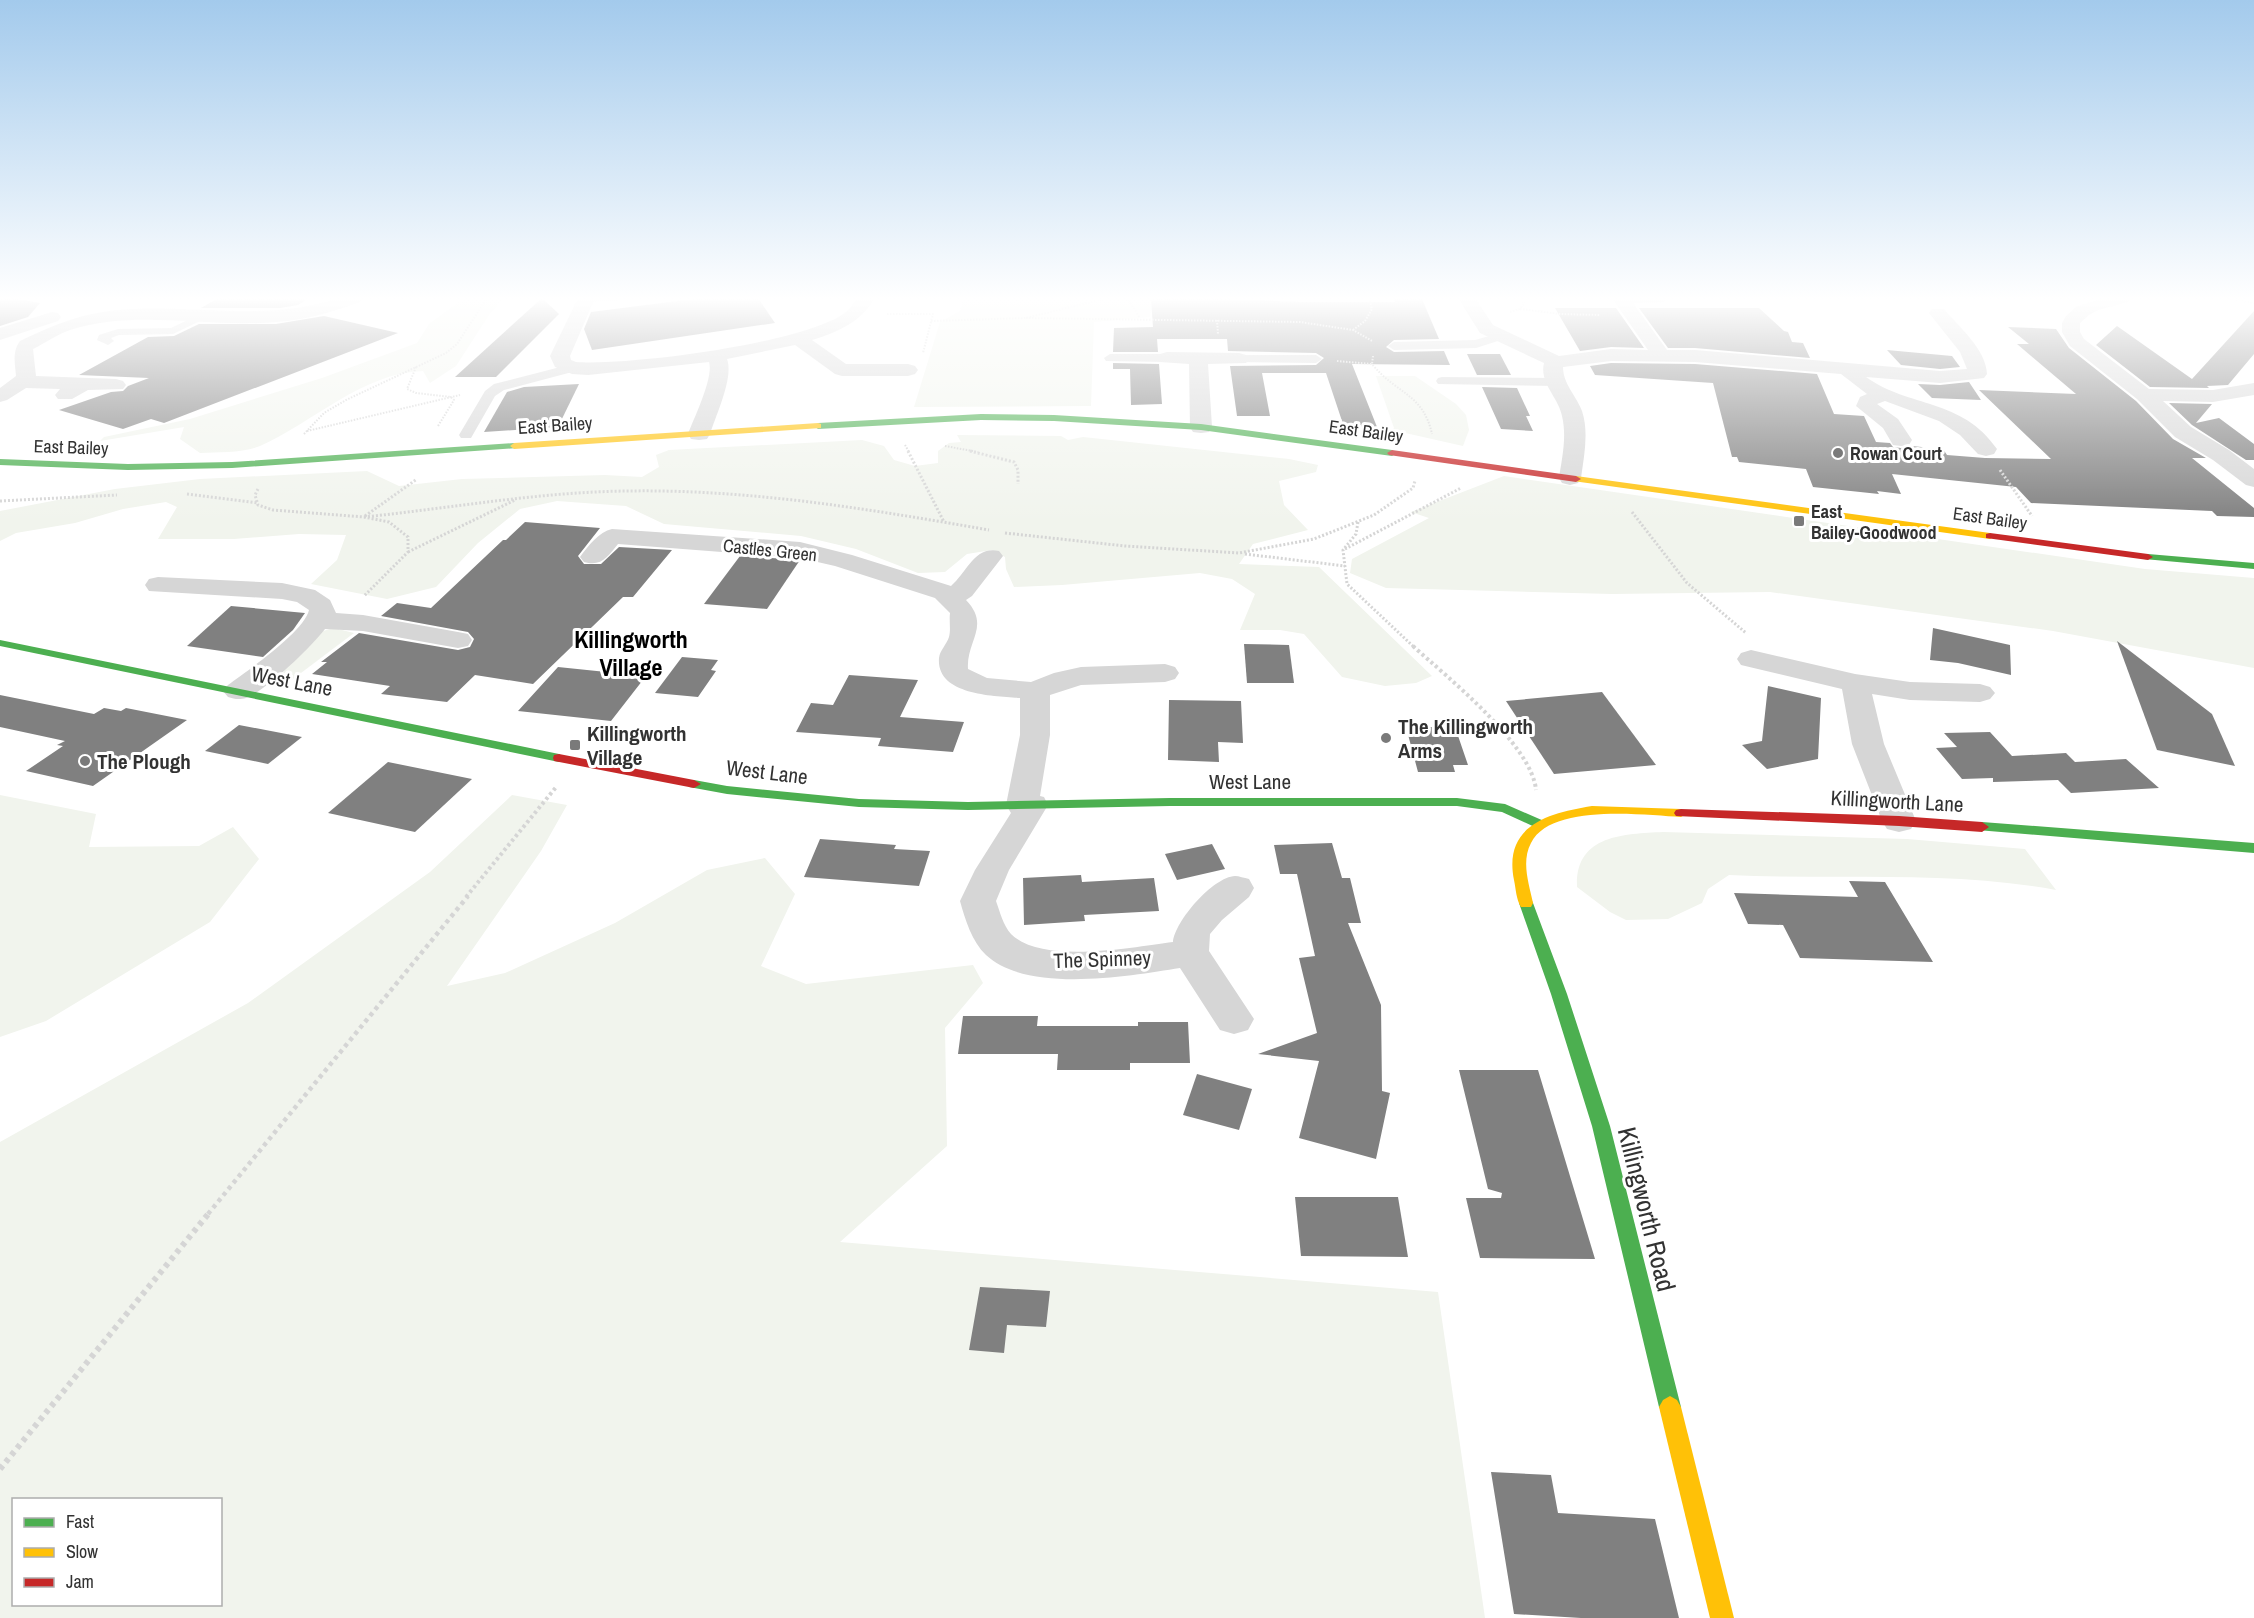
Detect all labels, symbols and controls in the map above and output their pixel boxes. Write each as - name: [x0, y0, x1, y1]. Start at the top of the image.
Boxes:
- street label: East Bailey: [517, 410, 594, 440]
- street label: East Bailey: [1327, 413, 1405, 449]
- street label: East Bailey: [33, 433, 109, 461]
- place label: Rowan Court: [1850, 441, 1942, 466]
- marker: Rowan Court: [1831, 446, 1845, 460]
- place label: East Bailey-Goodwood: [1811, 499, 1936, 545]
- street label: East Bailey: [1951, 500, 2029, 536]
- marker: East Bailey-Goodwood: [1792, 514, 1806, 528]
- street label: Castles Green: [722, 533, 818, 567]
- district label: Killingworth Village: [574, 623, 688, 683]
- street label: West Lane: [249, 659, 335, 703]
- place label: The Killingworth Arms: [1398, 712, 1533, 765]
- place label: Killingworth Village: [587, 719, 687, 772]
- marker: The Killingworth Arms: [1379, 731, 1393, 745]
- marker: Killingworth Village: [568, 738, 582, 752]
- place label: The Plough: [97, 747, 191, 776]
- street label: West Lane: [725, 753, 809, 791]
- marker: The Plough: [78, 754, 92, 768]
- street label: West Lane: [1209, 767, 1291, 796]
- street label: Killingworth Lane: [1830, 783, 1964, 819]
- street label: The Spinney: [1053, 943, 1152, 975]
- street label: Killingworth Road: [1610, 1123, 1684, 1295]
- legend: [12, 1498, 222, 1606]
- text: Fast: [66, 1509, 94, 1534]
- text: Slow: [66, 1539, 98, 1564]
- text: Jam: [66, 1569, 94, 1594]

